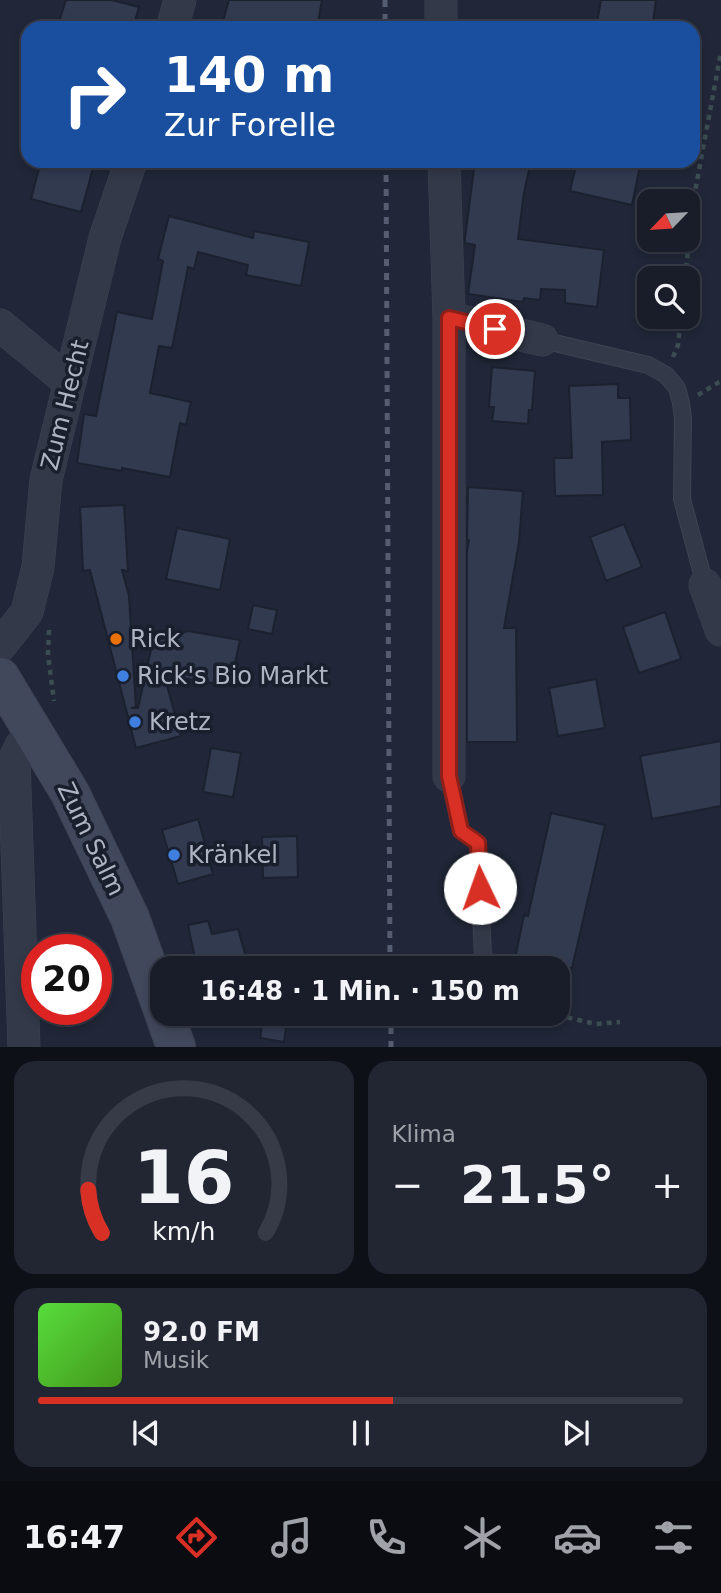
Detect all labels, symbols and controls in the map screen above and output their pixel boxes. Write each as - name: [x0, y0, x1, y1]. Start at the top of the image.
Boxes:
- text: 140 m: [164, 47, 334, 104]
- icon: right: [49, 49, 140, 140]
- text: Zur Forelle: [164, 106, 336, 144]
- north arrow: [637, 189, 700, 252]
- map controls: [637, 189, 700, 329]
- button: search: [637, 266, 700, 329]
- pin: [465, 299, 525, 359]
- icon: arrive: [476, 310, 514, 348]
- street label: Zum Hecht: [35, 337, 95, 473]
- place label: Rick: [130, 625, 181, 653]
- marker: Rick: [108, 631, 124, 647]
- place label: Rick's Bio Markt: [137, 662, 328, 690]
- marker: Rick's Bio Markt: [115, 668, 131, 684]
- place label: Kretz: [149, 708, 211, 736]
- marker: Kretz: [127, 714, 143, 730]
- street label: Zum Salm: [52, 778, 130, 900]
- place label: Kränkel: [188, 841, 278, 869]
- marker: Kränkel: [166, 847, 182, 863]
- position arrow: [443, 851, 517, 925]
- speed limit sign: 20: [21, 934, 112, 1025]
- text: 16:48 · 1 Min. · 150 m: [200, 976, 520, 1006]
- text: Klima: [392, 1121, 456, 1147]
- text: 16: [133, 1136, 234, 1221]
- text: 21.5°: [460, 1155, 614, 1215]
- text: −: [392, 1163, 423, 1207]
- text: +: [651, 1163, 683, 1207]
- text: km/h: [152, 1217, 215, 1246]
- text: 92.0 FM: [143, 1317, 260, 1347]
- text: Musik: [143, 1347, 209, 1373]
- icon: previous: [127, 1414, 165, 1452]
- icon: pause: [342, 1414, 380, 1452]
- icon: next: [557, 1414, 595, 1452]
- icon: directions: [172, 1513, 221, 1562]
- icon: music: [267, 1513, 316, 1562]
- icon: phone: [362, 1513, 411, 1562]
- icon: climate: [458, 1513, 507, 1562]
- icon: car: [553, 1513, 602, 1562]
- icon: filters: [649, 1513, 698, 1562]
- text: 16:47: [23, 1518, 125, 1556]

